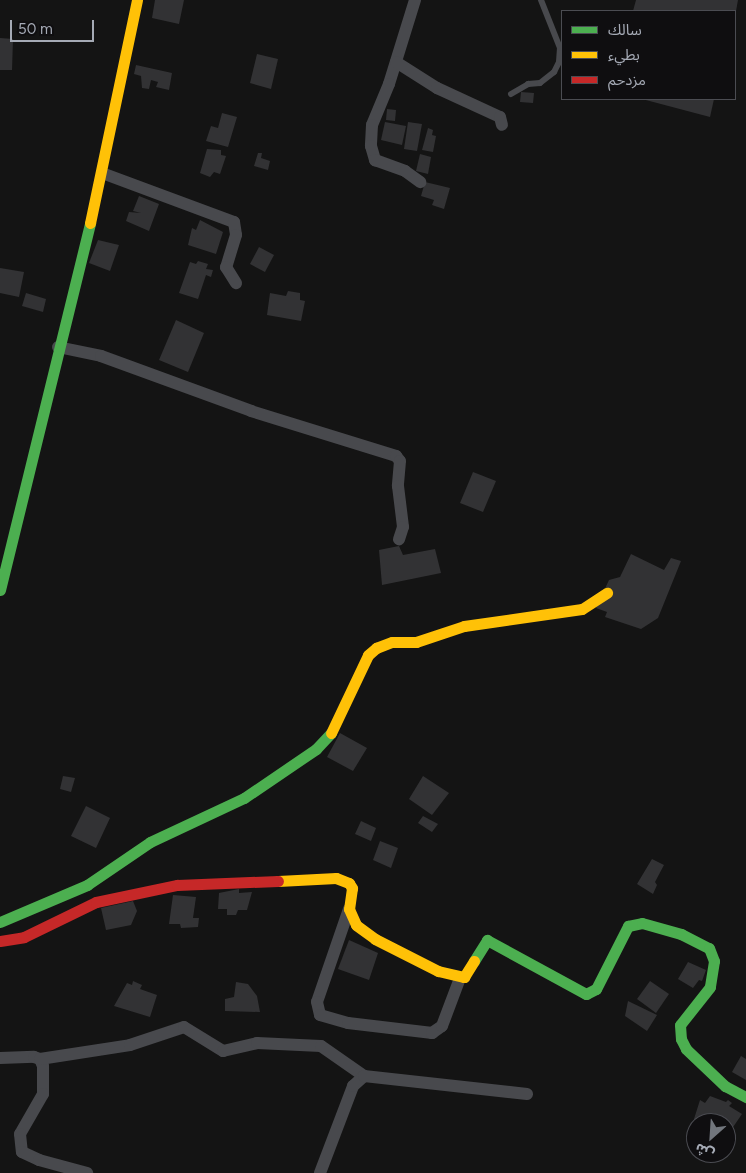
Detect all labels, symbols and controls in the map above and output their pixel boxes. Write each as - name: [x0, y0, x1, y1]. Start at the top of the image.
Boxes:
- scale bar: [12, 10, 96, 42]
- legend: [561, 10, 736, 100]
- text: 50 m: [18, 20, 53, 38]
- text: سالك: [608, 21, 642, 39]
- text: بطيء: [608, 46, 640, 64]
- text: مزدحم: [608, 71, 646, 89]
- north arrow: [686, 1113, 736, 1163]
- text: ش: [692, 1139, 717, 1163]

